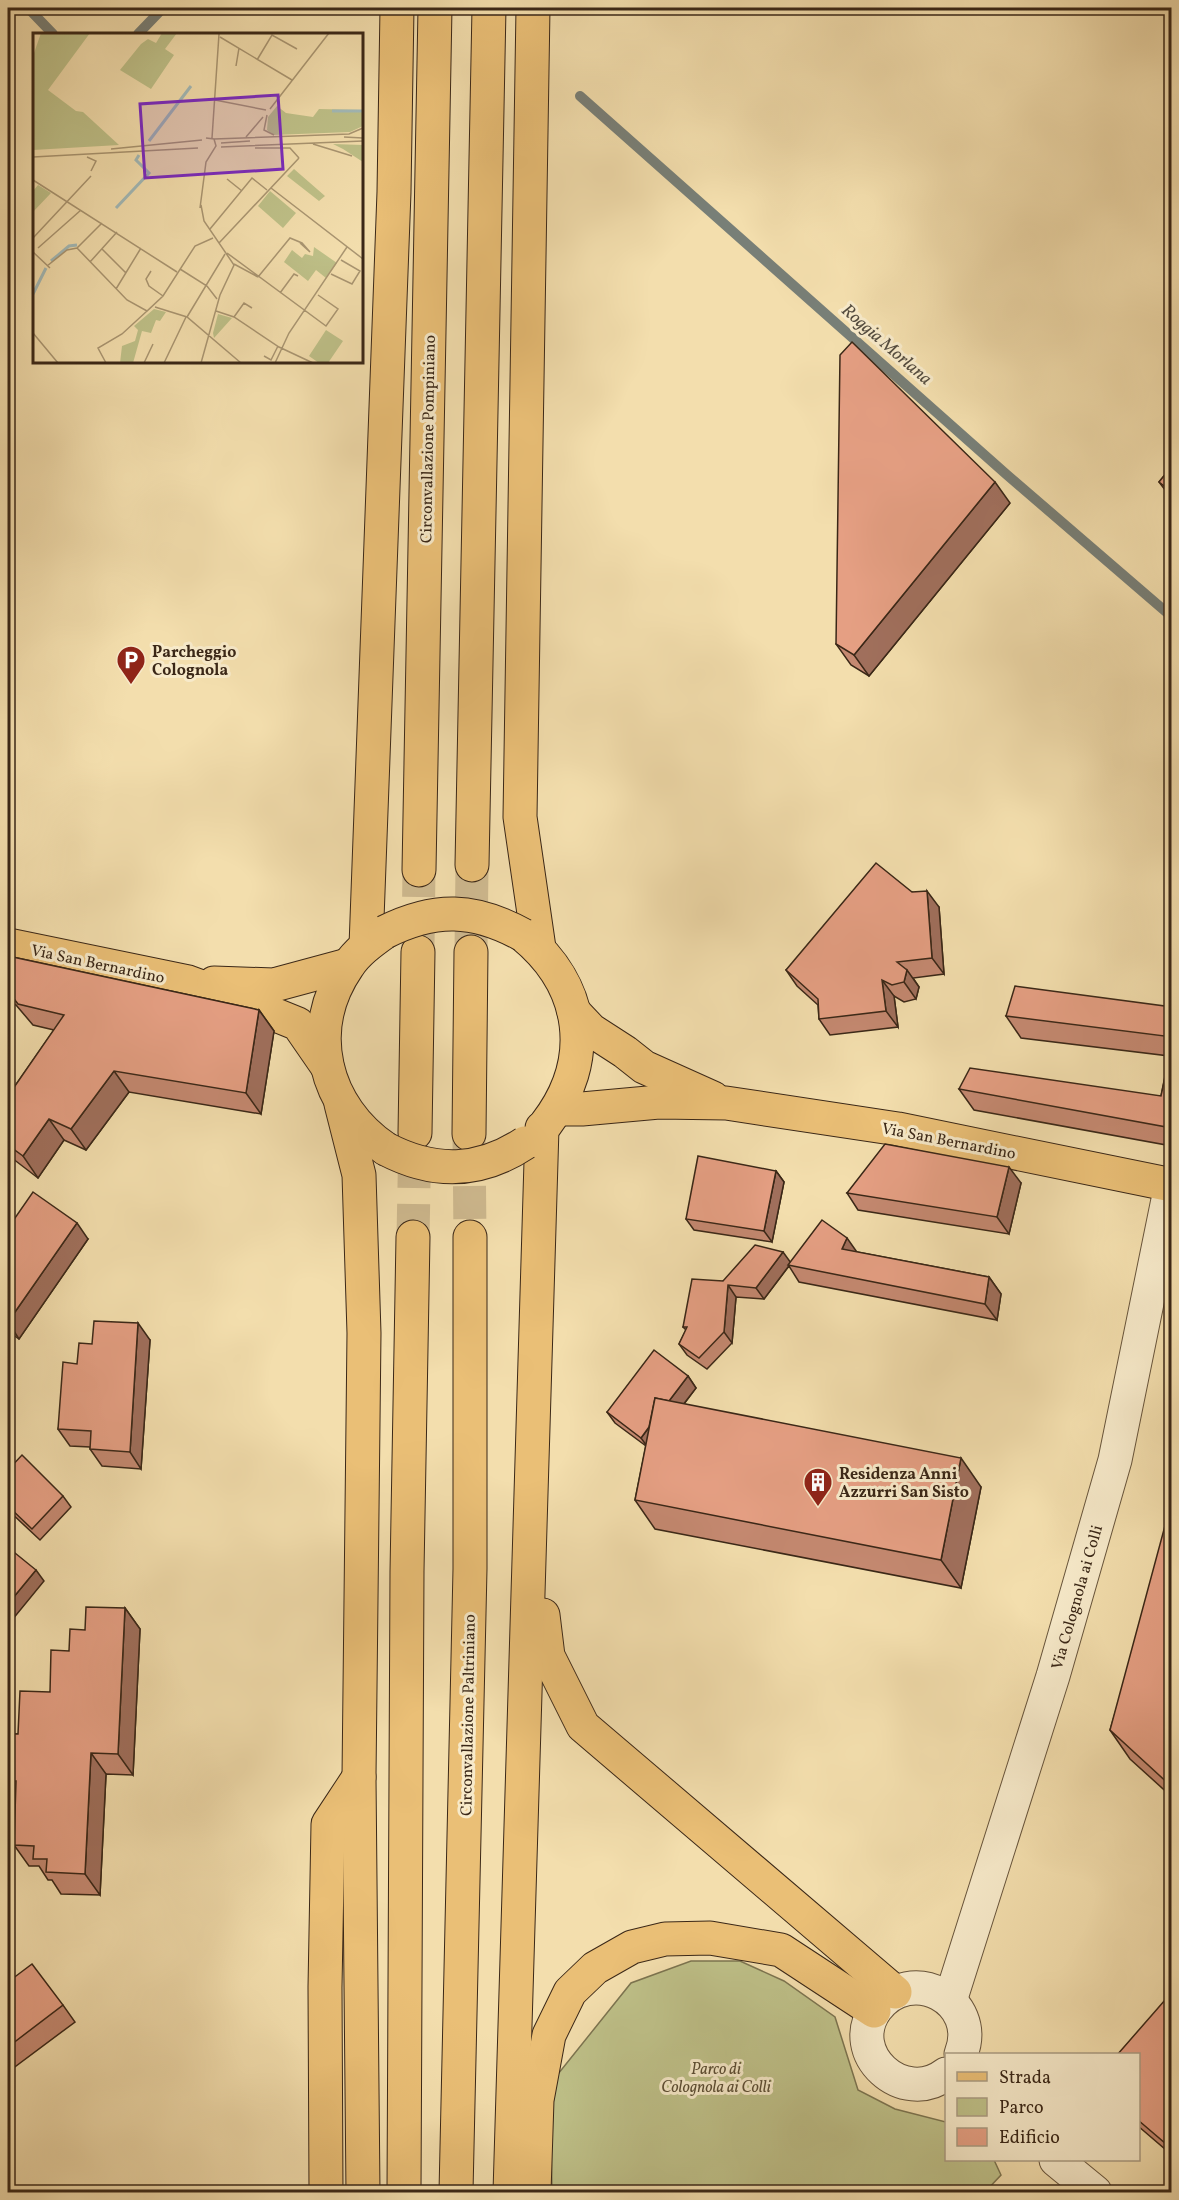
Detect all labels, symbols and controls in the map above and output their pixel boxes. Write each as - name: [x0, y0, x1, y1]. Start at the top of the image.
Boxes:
- inset map: [33, 33, 363, 363]
- water label: Roggia Morlana: [835, 299, 937, 392]
- street label: Circonvallazione Pompiniano: [416, 335, 442, 543]
- place label: Parcheggio Colognola: [152, 642, 236, 682]
- parking icon: Parcheggio Colognola: [115, 644, 147, 686]
- street label: Via San Bernardino: [29, 940, 166, 990]
- street label: Via San Bernardino: [880, 1118, 1018, 1166]
- place label: Residenza Anni Azzurri San Sisto: [839, 1464, 969, 1504]
- building icon: Residenza Anni Azzurri San Sisto: [802, 1466, 834, 1508]
- street label: Via Colognola ai Colli: [1047, 1523, 1109, 1672]
- street label: Circonvallazione Paltriniano: [456, 1614, 482, 1816]
- legend: [945, 2053, 1140, 2161]
- park label: Parco di Colognola ai Colli: [661, 2059, 772, 2099]
- text: Strada: [999, 2066, 1051, 2091]
- text: Parco: [999, 2096, 1044, 2121]
- text: Edificio: [999, 2126, 1060, 2151]

